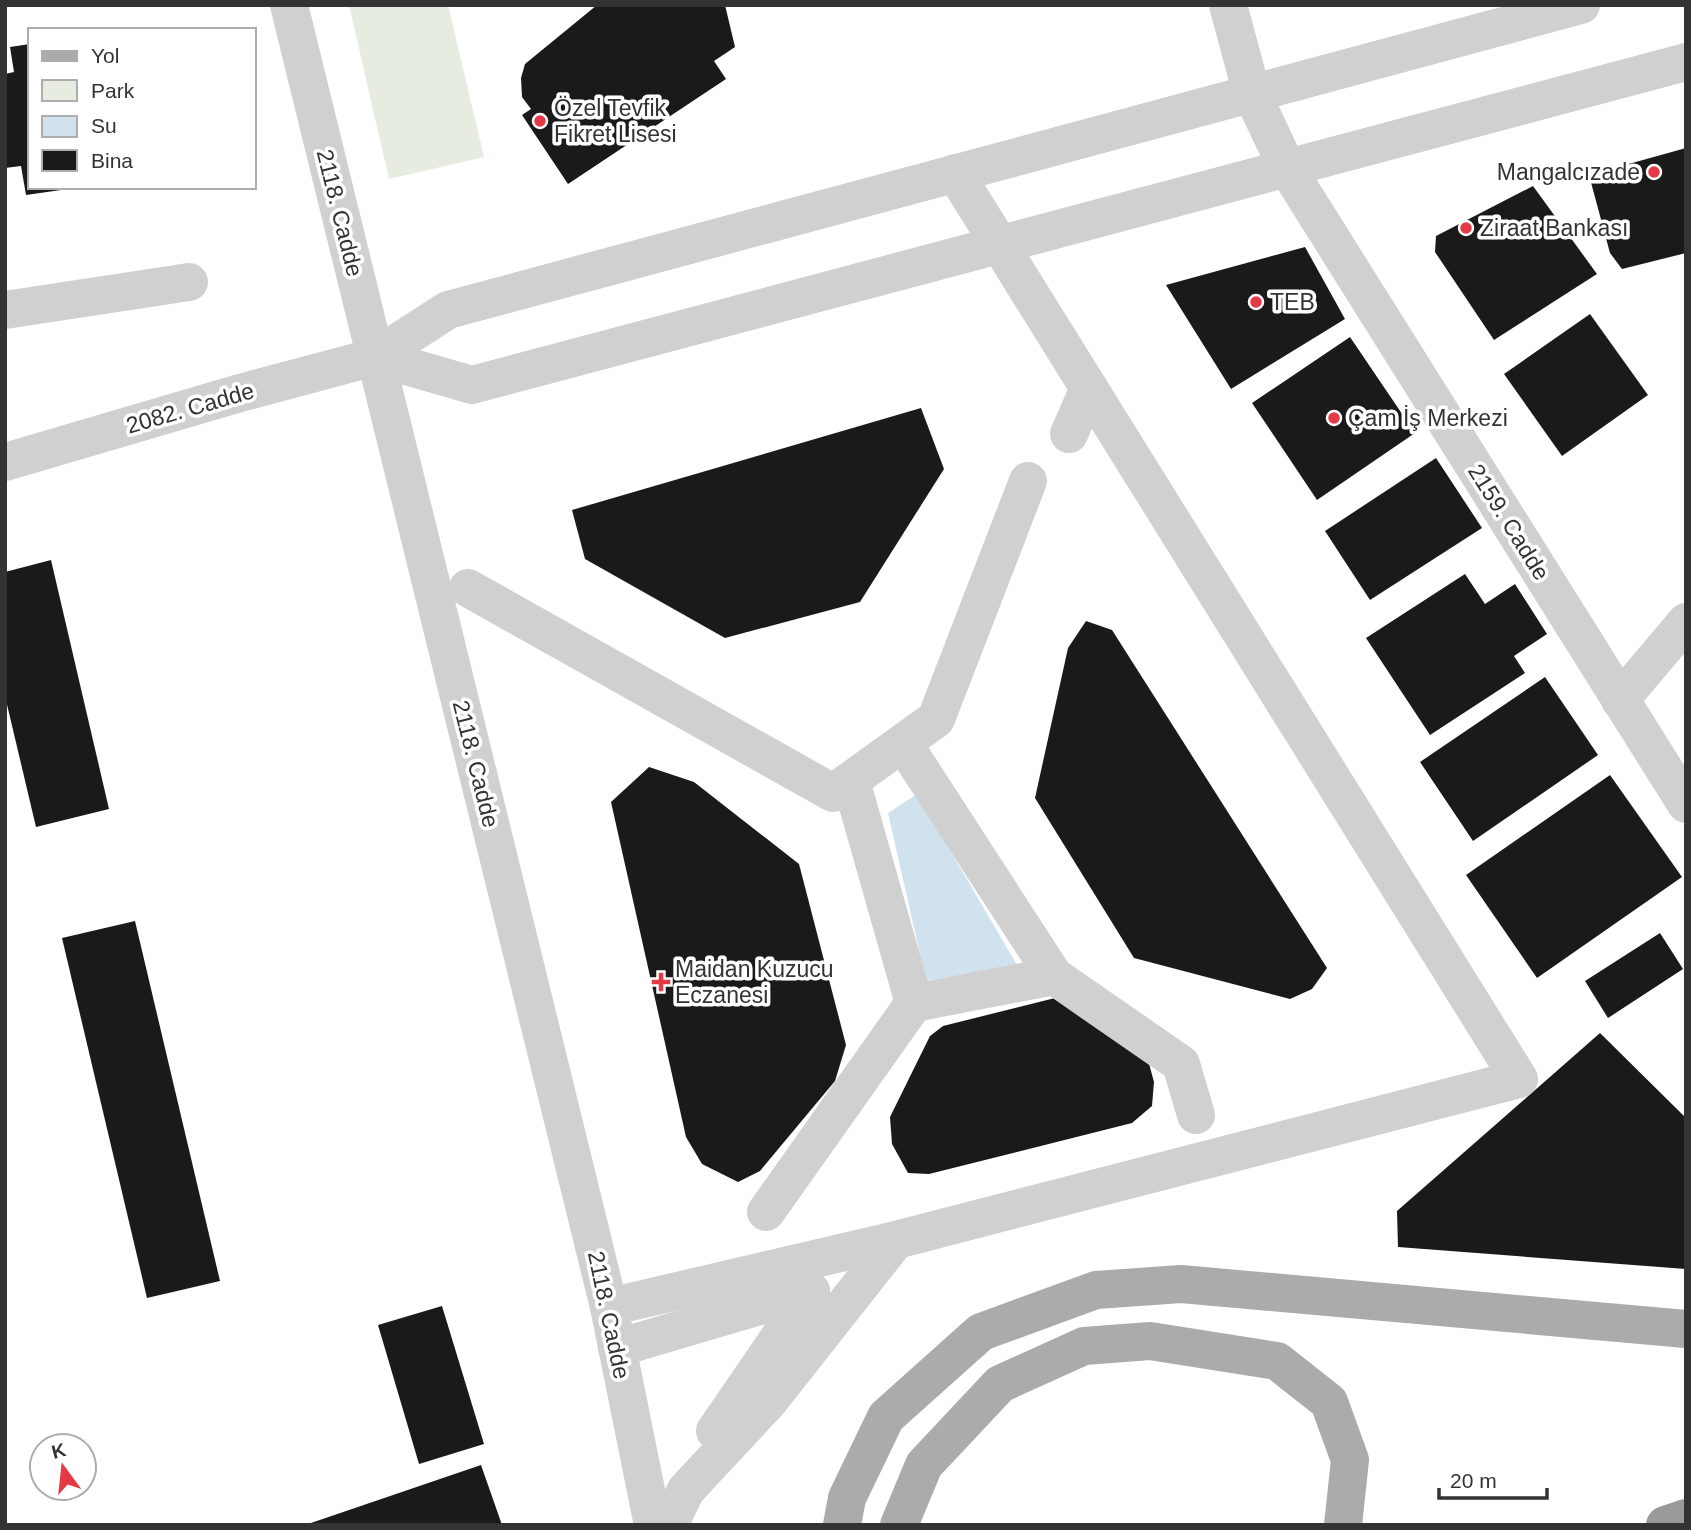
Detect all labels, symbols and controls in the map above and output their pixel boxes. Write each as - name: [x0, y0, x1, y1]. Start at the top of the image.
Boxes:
- legend: [28, 28, 256, 189]
- text: Yol: [91, 44, 119, 67]
- text: Park: [91, 79, 135, 102]
- place label: Özel Tevfik Fikret Lisesi: [554, 95, 677, 147]
- marker: Özel Tevfik Fikret Lisesi: [532, 113, 548, 129]
- text: Su: [91, 114, 117, 137]
- street label: 2118. Cadde: [312, 147, 368, 279]
- text: Bina: [91, 149, 133, 172]
- place label: Mangalcızade: [1497, 159, 1640, 185]
- marker: Mangalcızade: [1646, 164, 1662, 180]
- place label: Ziraat Bankası: [1480, 215, 1628, 241]
- marker: Ziraat Bankası: [1458, 220, 1474, 236]
- place label: TEB: [1270, 289, 1315, 315]
- marker: TEB: [1248, 294, 1264, 310]
- street label: 2082. Cadde: [123, 377, 257, 439]
- place label: Çam İş Merkezi: [1348, 405, 1508, 431]
- marker: Çam İş Merkezi: [1326, 410, 1342, 426]
- street label: 2159. Cadde: [1463, 459, 1555, 585]
- street label: 2118. Cadde: [448, 698, 504, 830]
- place label: Maidan Kuzucu Eczanesi: [675, 956, 834, 1008]
- marker: Maidan Kuzucu Eczanesi: [653, 974, 669, 990]
- street label: 2118. Cadde: [583, 1249, 635, 1381]
- north arrow: [28, 1432, 98, 1502]
- text: K: [49, 1439, 68, 1463]
- scale bar: [1439, 1456, 1548, 1500]
- text: 20 m: [1450, 1469, 1497, 1492]

